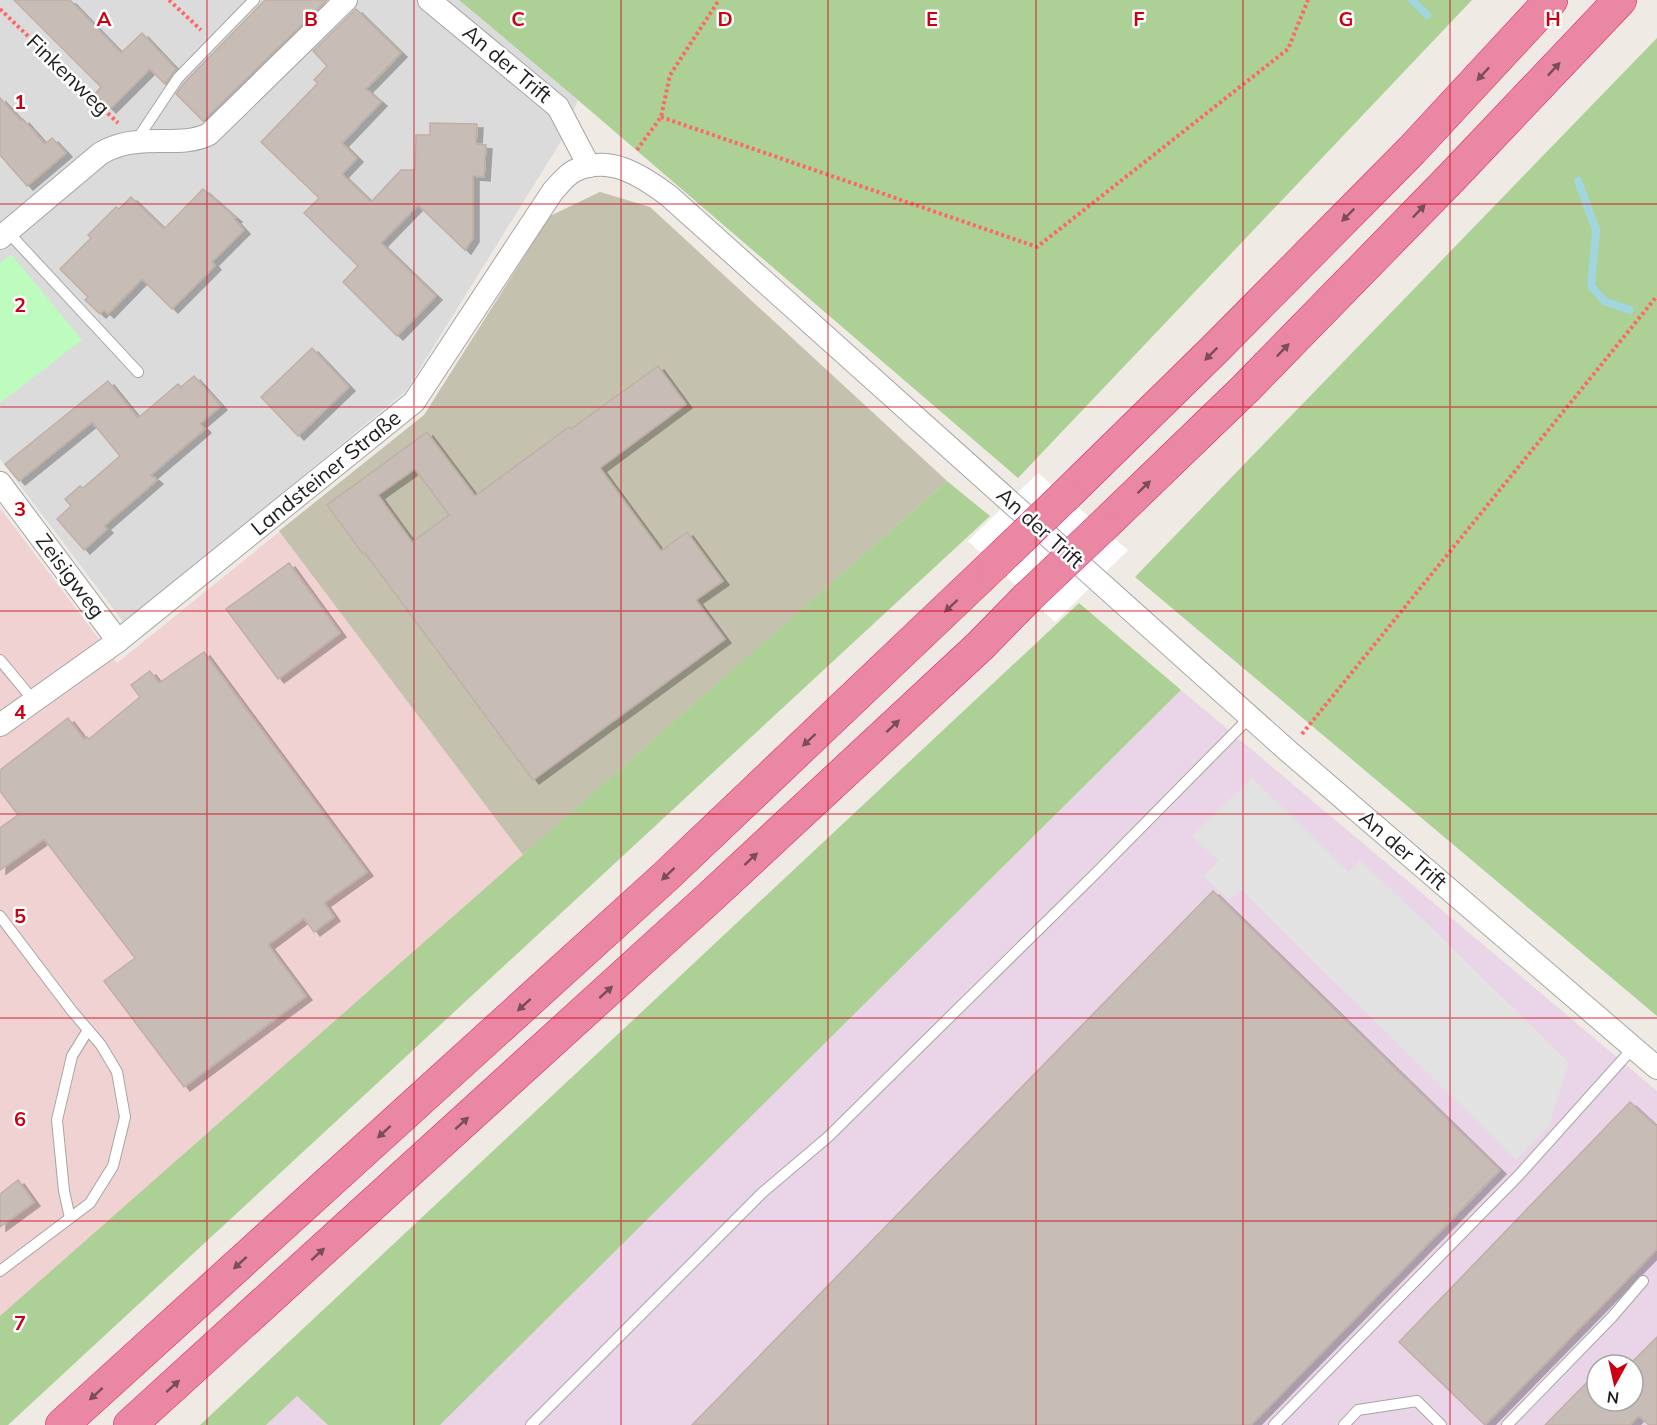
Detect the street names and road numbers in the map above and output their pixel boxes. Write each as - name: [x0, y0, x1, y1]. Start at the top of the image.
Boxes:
- street label: An der Trift: [458, 19, 557, 108]
- street label: Finkenweg: [22, 28, 116, 120]
- street label: Landsteiner Straße: [245, 404, 405, 541]
- street label: An der Trift: [992, 481, 1089, 573]
- street label: Zeisigweg: [31, 528, 111, 623]
- street label: An der Trift: [1354, 804, 1453, 894]

